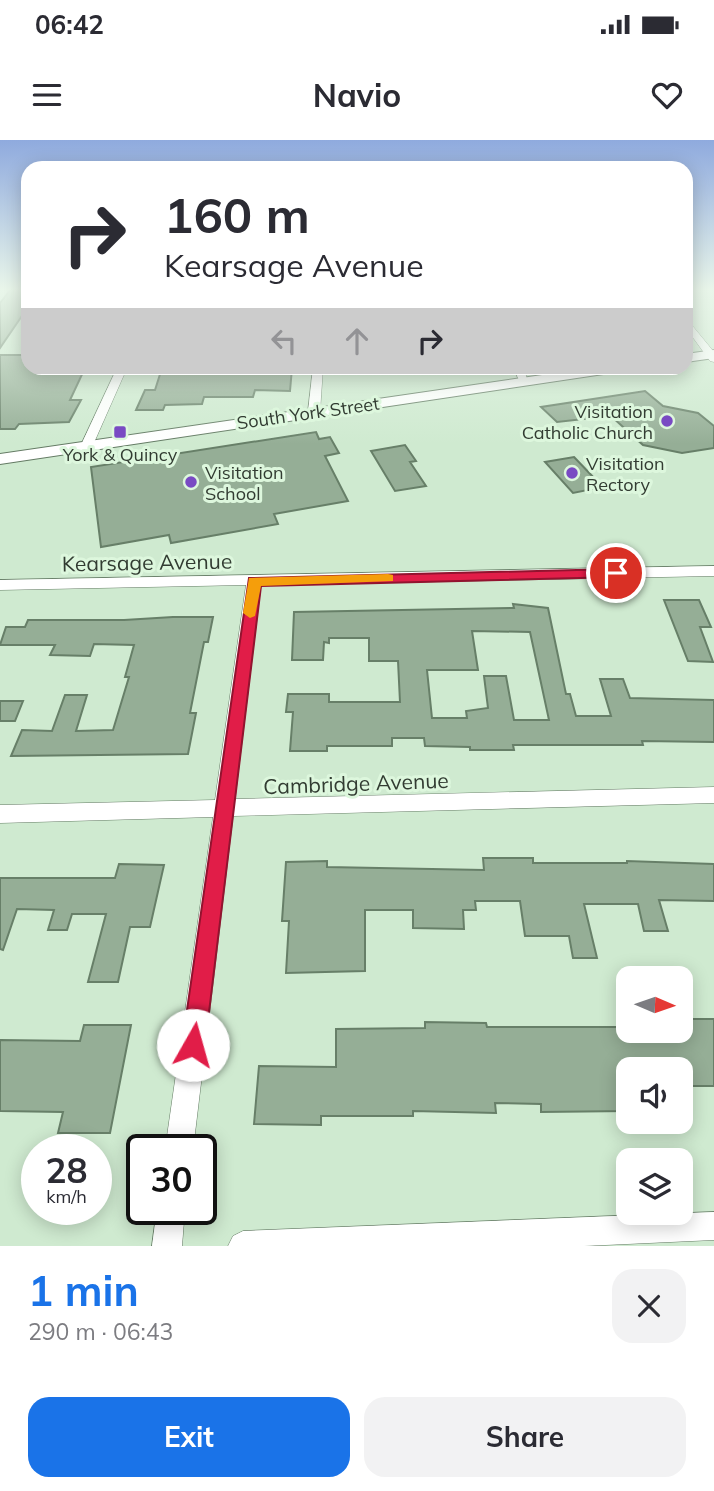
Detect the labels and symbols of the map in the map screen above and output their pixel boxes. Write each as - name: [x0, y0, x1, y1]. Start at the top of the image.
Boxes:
- street label: South York Street: [235, 392, 381, 434]
- place label: Visitation Catholic Church: [522, 400, 653, 444]
- marker: Visitation Catholic Church: [659, 413, 675, 429]
- marker: York & Quincy: [112, 424, 128, 440]
- place label: York & Quincy: [62, 443, 178, 466]
- place label: Visitation Rectory: [586, 452, 665, 496]
- place label: Visitation School: [205, 461, 284, 505]
- marker: Visitation Rectory: [564, 465, 580, 481]
- marker: Visitation School: [183, 474, 199, 490]
- pin: [586, 543, 646, 603]
- street label: Kearsage Avenue: [62, 548, 232, 576]
- street label: Cambridge Avenue: [263, 767, 449, 799]
- north arrow: [616, 966, 693, 1043]
- position arrow: [156, 1008, 230, 1082]
- speed limit sign: 30: [126, 1134, 217, 1225]

